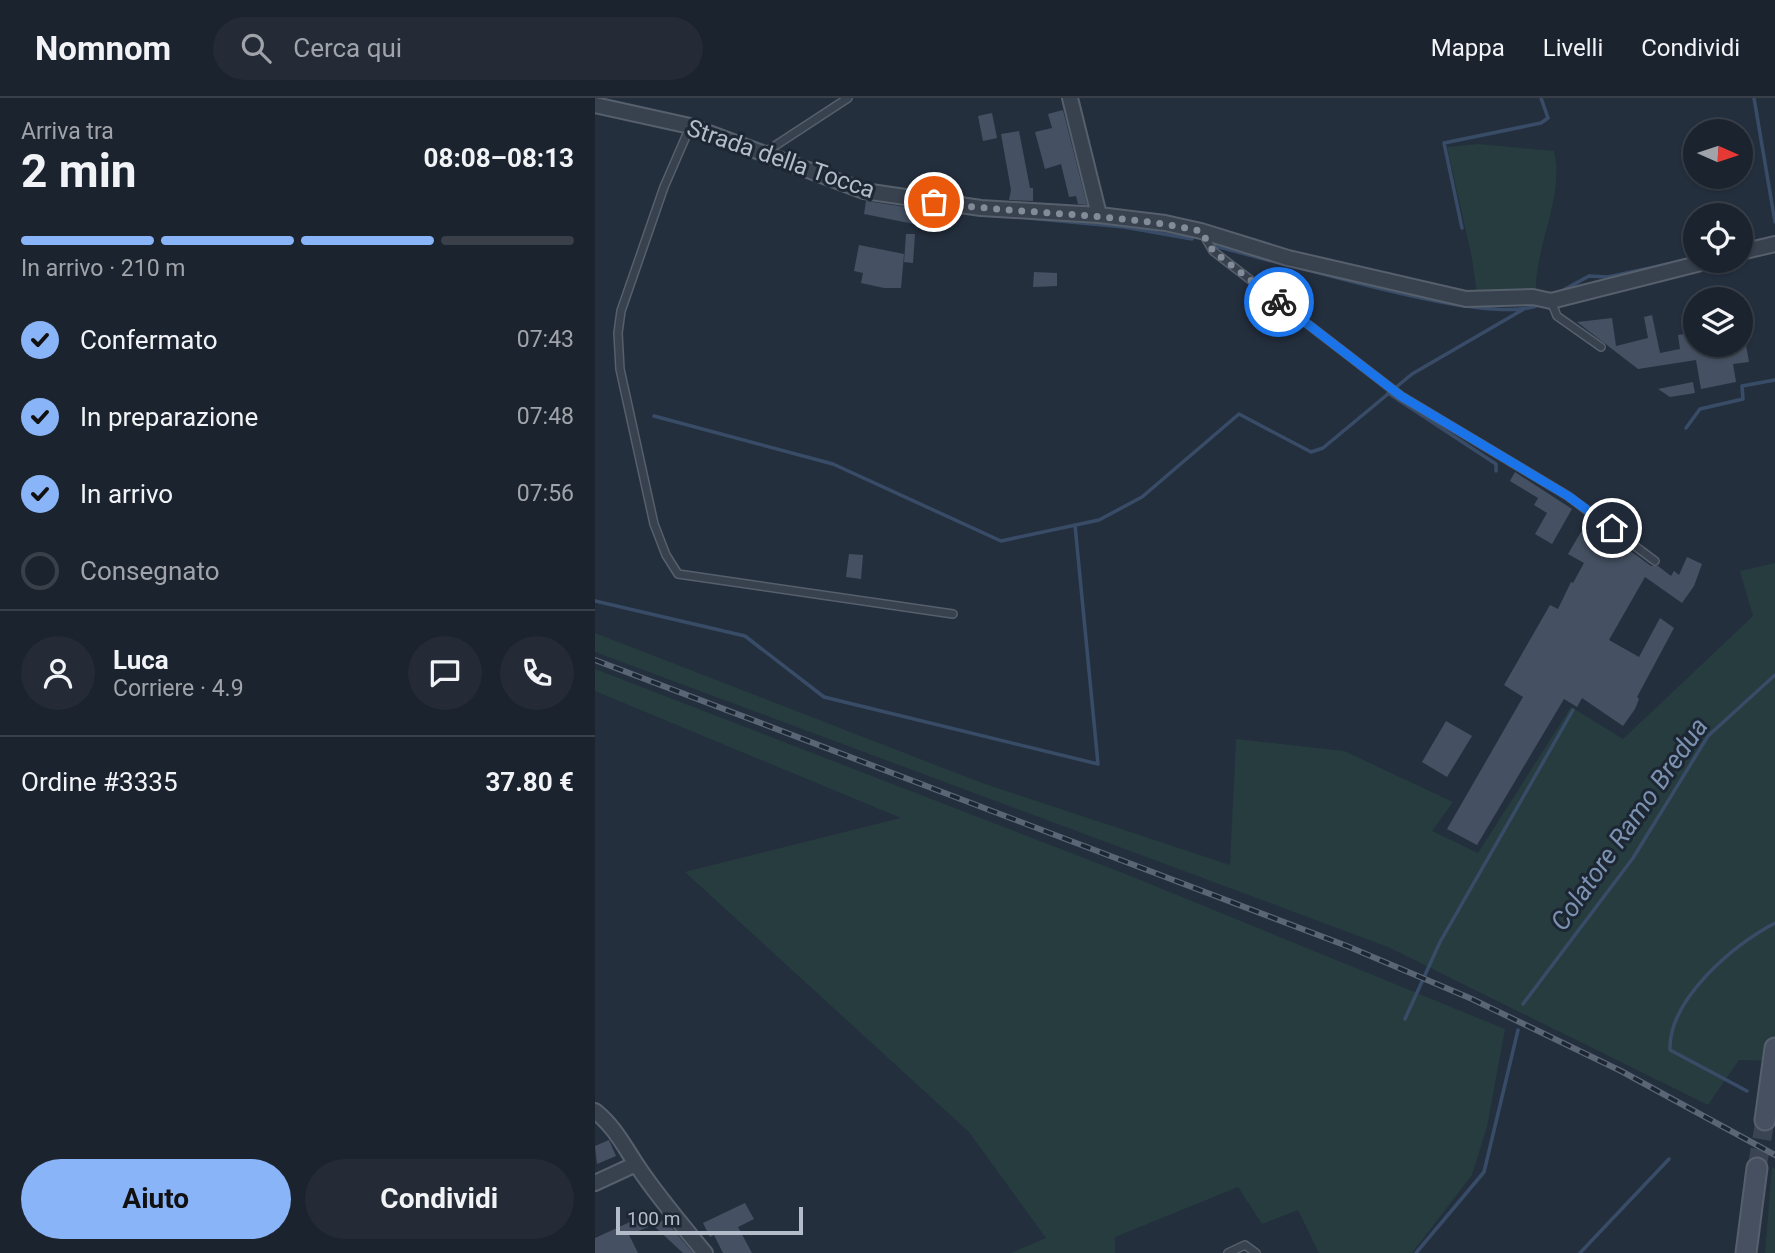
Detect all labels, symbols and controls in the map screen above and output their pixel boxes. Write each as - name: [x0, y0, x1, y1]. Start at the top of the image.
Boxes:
- search box: [213, 17, 703, 80]
- text: Nomnom: [35, 29, 171, 68]
- icon: search: [237, 29, 275, 67]
- text: Cerca qui: [293, 33, 402, 63]
- text: Mappa: [1431, 34, 1505, 62]
- text: Livelli: [1543, 34, 1603, 62]
- text: Condividi: [1641, 34, 1740, 62]
- street label: Strada della Tocca: [683, 114, 879, 204]
- text: Arriva tra: [21, 118, 114, 145]
- north arrow: [1683, 119, 1753, 189]
- map controls: [1683, 119, 1753, 357]
- text: 08:08–08:13: [424, 143, 574, 173]
- text: 2 min: [21, 144, 137, 198]
- pin: [904, 172, 964, 232]
- icon: bag: [915, 183, 953, 221]
- button: locate: [1683, 203, 1753, 273]
- text: In arrivo · 210 m: [21, 255, 186, 282]
- courier: [1244, 267, 1314, 337]
- icon: bike: [1260, 283, 1298, 321]
- button: layers: [1683, 287, 1753, 357]
- icon: check: [21, 321, 59, 359]
- text: Confermato: [80, 325, 217, 355]
- text: 07:43: [517, 326, 574, 353]
- icon: check: [21, 398, 59, 436]
- text: In preparazione: [80, 402, 258, 432]
- text: 07:48: [517, 403, 574, 430]
- icon: check: [21, 475, 59, 513]
- text: In arrivo: [80, 479, 173, 509]
- text: 07:56: [517, 480, 574, 507]
- pin: [1582, 498, 1642, 558]
- icon: home: [1593, 509, 1631, 547]
- text: Consegnato: [80, 556, 220, 586]
- button: person: [21, 636, 95, 710]
- button: chat: [408, 636, 482, 710]
- button: phone: [500, 636, 574, 710]
- text: Luca: [113, 645, 169, 675]
- text: Corriere · 4.9: [113, 675, 244, 702]
- water label: Colatore Ramo Bredua: [1544, 712, 1714, 936]
- text: Ordine #3335: [21, 767, 178, 797]
- text: 37.80 €: [485, 767, 574, 797]
- button: Aiuto: [21, 1159, 291, 1239]
- button: Condividi: [305, 1159, 574, 1239]
- scale bar: [616, 1204, 803, 1236]
- text: 100 m: [627, 1207, 680, 1230]

